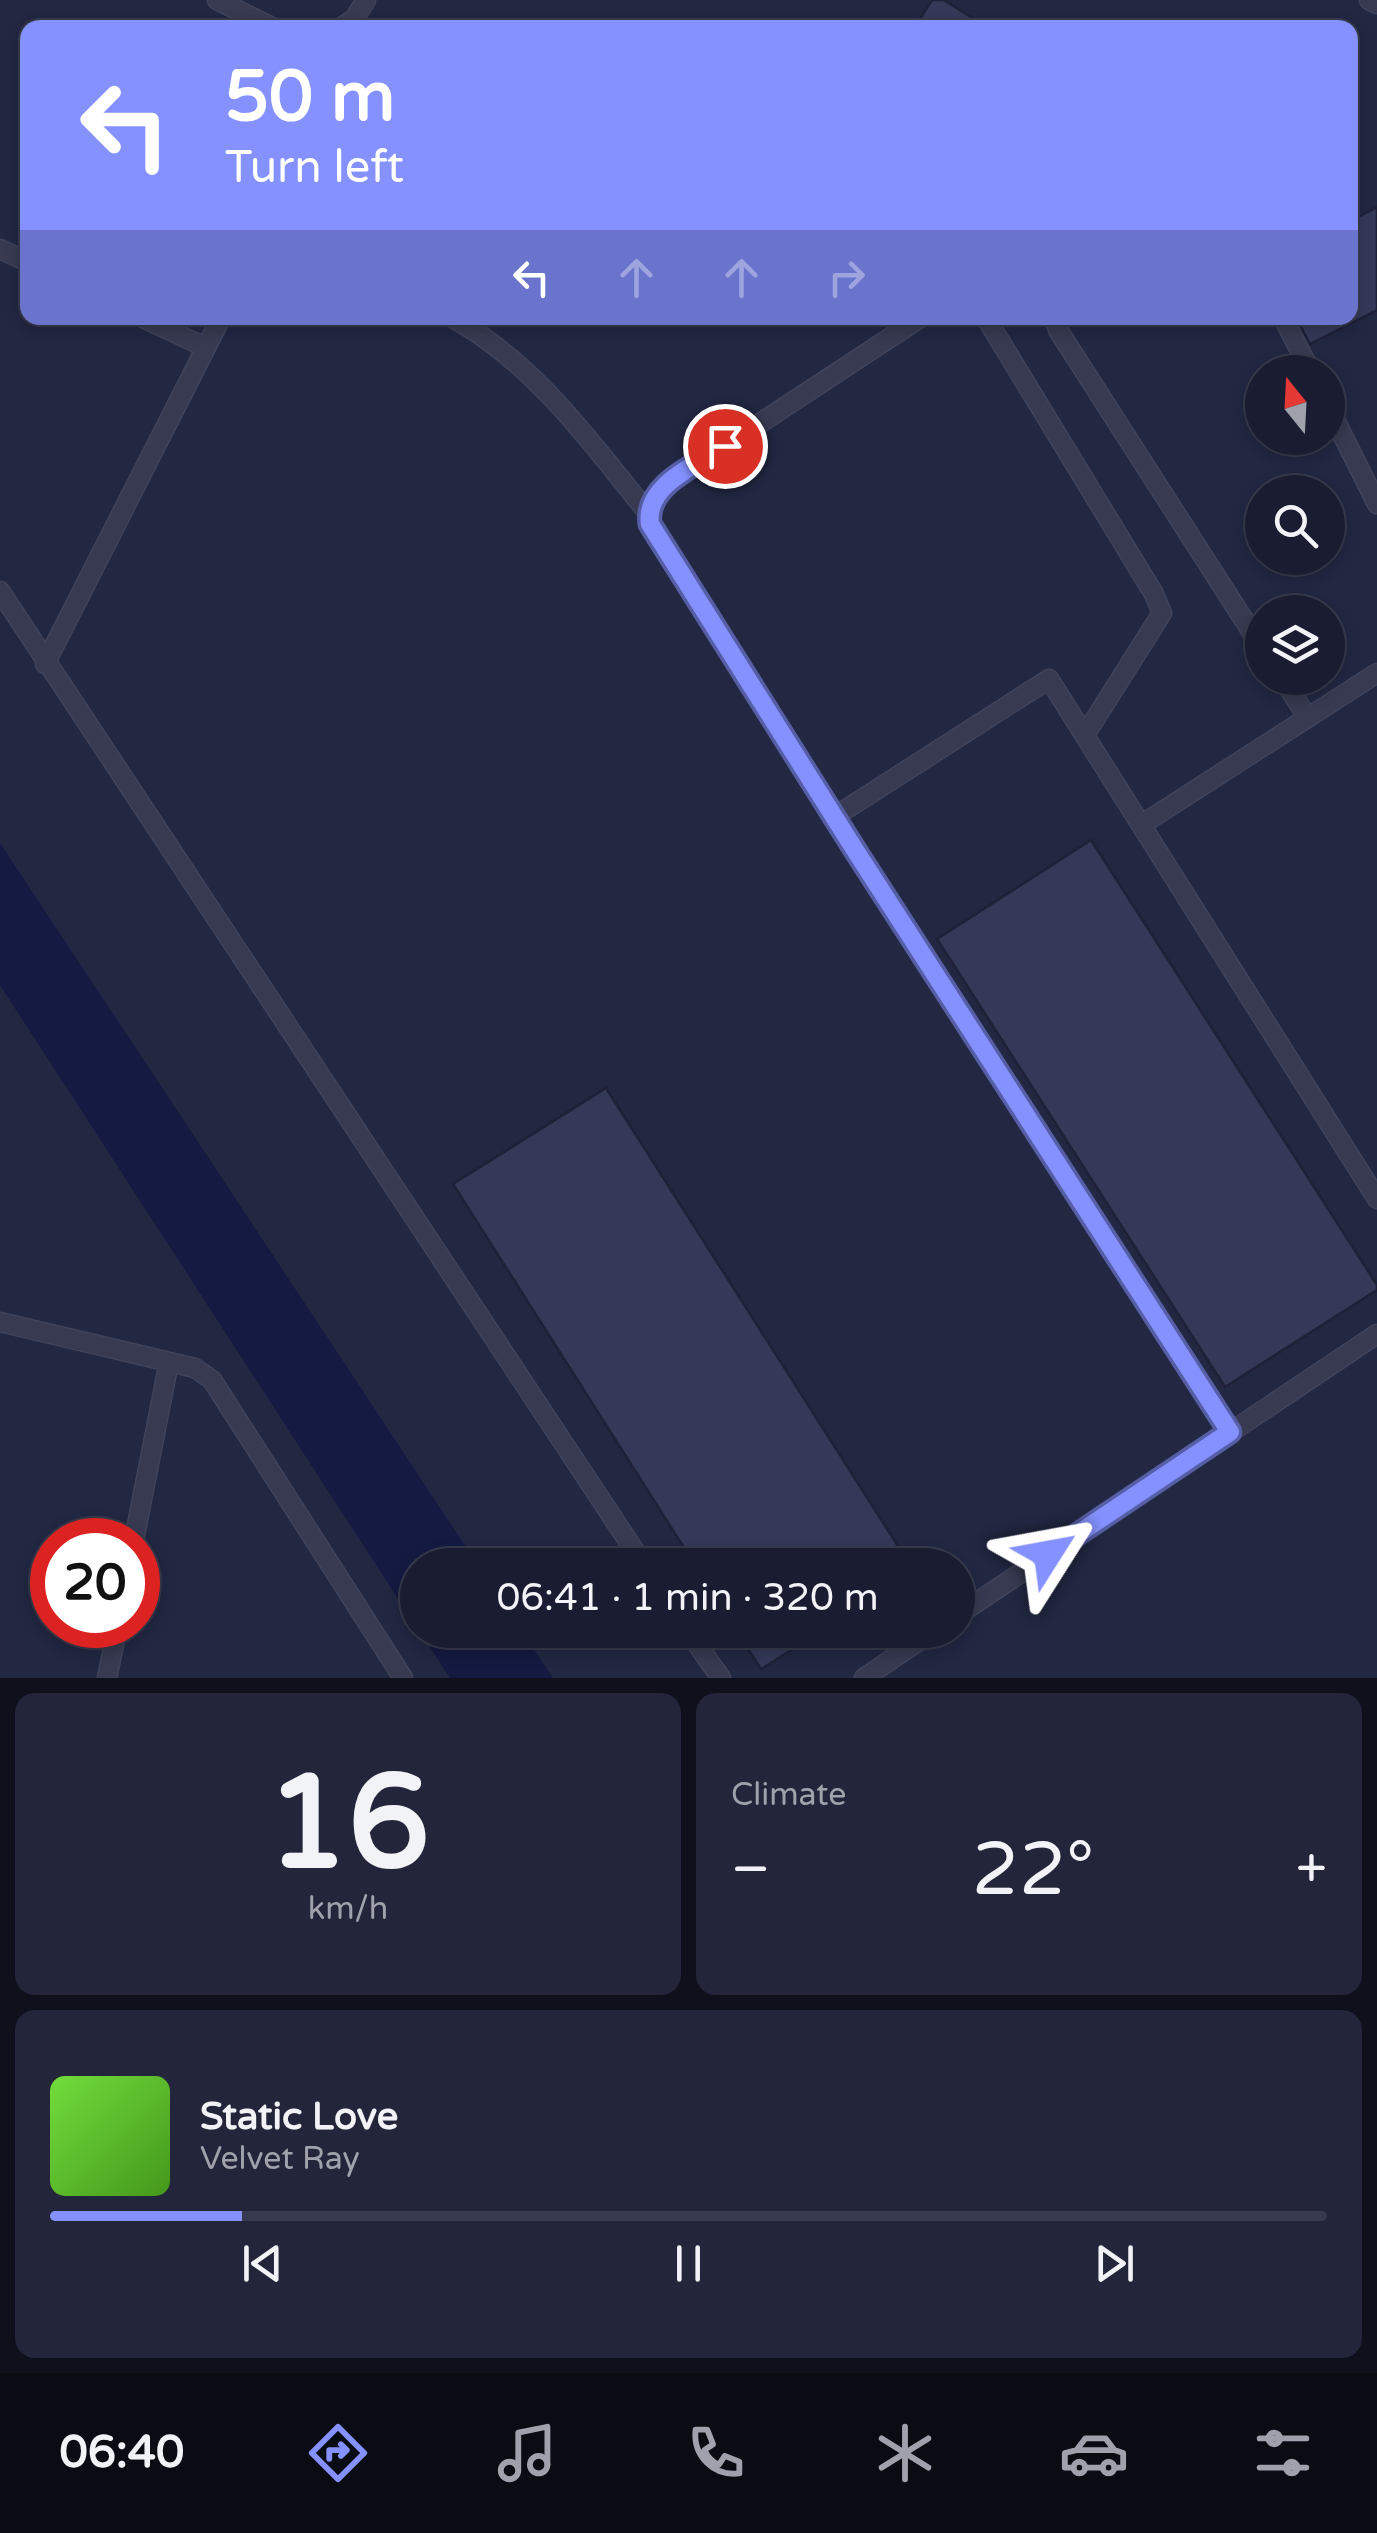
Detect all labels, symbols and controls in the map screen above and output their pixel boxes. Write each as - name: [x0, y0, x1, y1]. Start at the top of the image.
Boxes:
- text: 50 m: [225, 56, 395, 140]
- icon: left: [60, 60, 190, 190]
- text: Turn left: [225, 141, 404, 195]
- icon: left: [504, 250, 559, 305]
- icon: ahead: [609, 250, 664, 305]
- icon: ahead: [714, 250, 769, 305]
- icon: right: [819, 250, 874, 305]
- north arrow: [1245, 355, 1345, 455]
- map controls: [1245, 355, 1345, 695]
- pin: [683, 404, 768, 489]
- icon: arrive: [698, 419, 753, 474]
- button: search: [1245, 475, 1345, 575]
- button: layers: [1245, 595, 1345, 695]
- position arrow: [996, 1502, 1100, 1606]
- speed limit sign: 20: [30, 1518, 160, 1648]
- text: 06:41 · 1 min · 320 m: [496, 1575, 879, 1621]
- text: 16: [266, 1747, 430, 1903]
- text: Climate: [731, 1776, 846, 1814]
- text: 22°: [972, 1825, 1094, 1915]
- text: −: [731, 1837, 770, 1903]
- text: +: [1296, 1837, 1327, 1903]
- text: km/h: [308, 1890, 388, 1928]
- text: Static Love: [200, 2094, 398, 2140]
- text: Velvet Ray: [200, 2140, 360, 2178]
- icon: previous: [235, 2236, 290, 2291]
- icon: pause: [661, 2236, 716, 2291]
- icon: next: [1087, 2236, 1142, 2291]
- icon: directions: [303, 2418, 373, 2488]
- icon: music: [492, 2418, 562, 2488]
- icon: phone: [681, 2418, 751, 2488]
- icon: climate: [870, 2418, 940, 2488]
- icon: car: [1059, 2418, 1129, 2488]
- icon: filters: [1248, 2418, 1318, 2488]
- text: 06:40: [59, 2426, 184, 2480]

